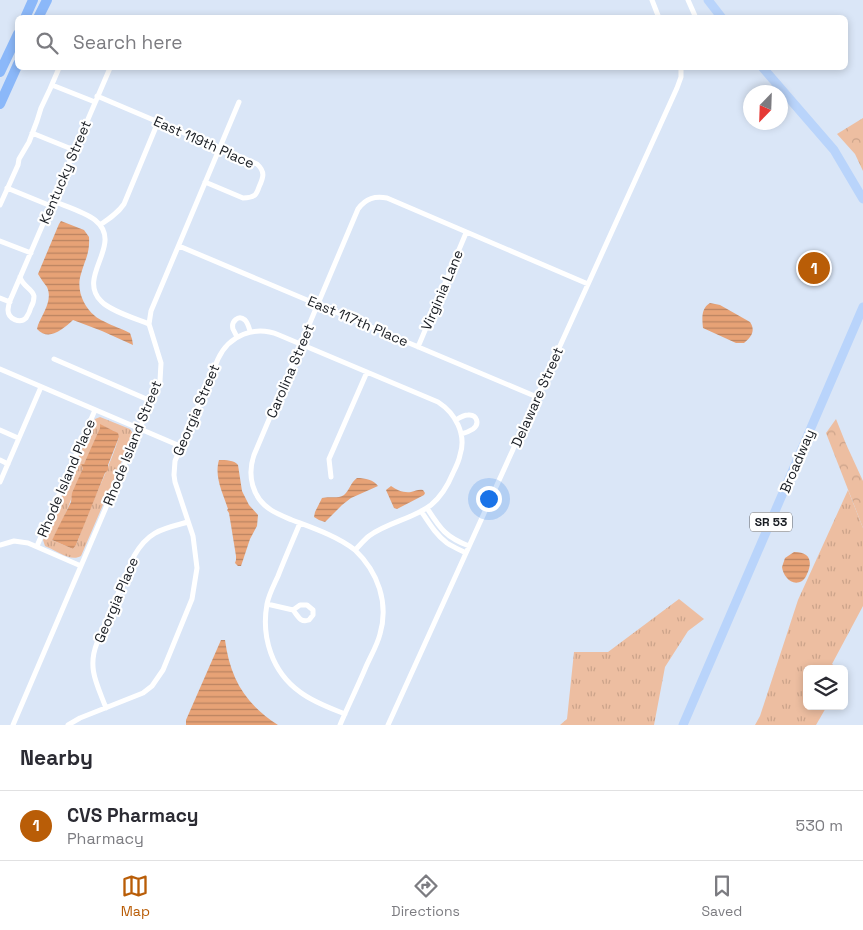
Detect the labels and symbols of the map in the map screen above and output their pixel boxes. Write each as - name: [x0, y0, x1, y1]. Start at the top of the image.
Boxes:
- north arrow: [743, 85, 788, 130]
- street label: East 119th Place: [151, 112, 257, 172]
- street label: Kentucky Street: [35, 117, 95, 227]
- street label: Virginia Lane: [417, 247, 467, 333]
- pin: 1: [798, 249, 830, 287]
- street label: East 117th Place: [305, 292, 411, 350]
- street label: Carolina Street: [262, 321, 318, 421]
- street label: Delaware Street: [507, 344, 567, 450]
- street label: Georgia Street: [169, 361, 223, 459]
- street label: Rhode Island Street: [99, 378, 165, 508]
- street label: Rhode Island Place: [33, 416, 99, 540]
- street label: Broadway: [776, 426, 818, 496]
- your location: [476, 486, 502, 512]
- road number: SR 53: [750, 512, 792, 532]
- street label: Georgia Place: [90, 554, 142, 646]

